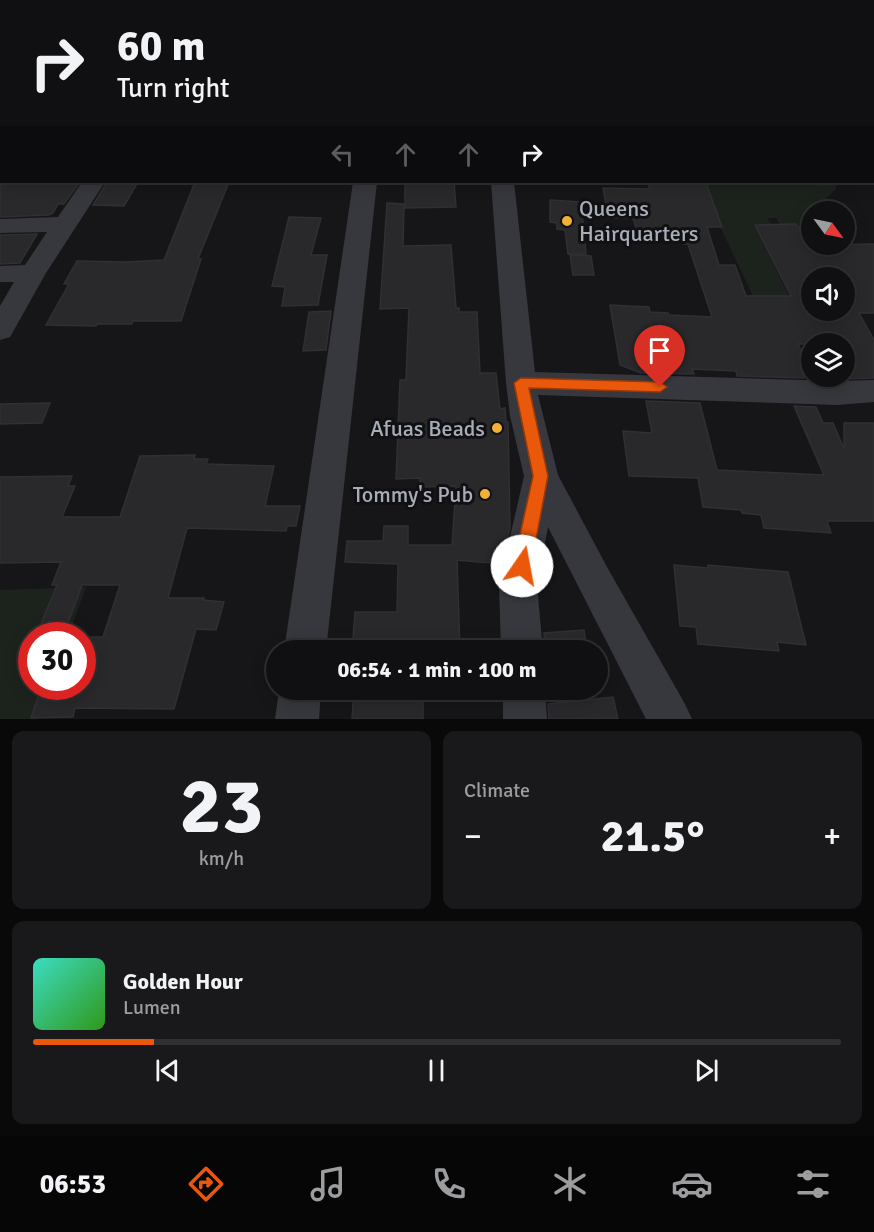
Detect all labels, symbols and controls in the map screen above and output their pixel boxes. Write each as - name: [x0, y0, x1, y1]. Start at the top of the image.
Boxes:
- text: 60 m: [117, 21, 206, 72]
- icon: right: [18, 24, 96, 102]
- text: Turn right: [117, 72, 230, 105]
- icon: left: [326, 138, 359, 171]
- icon: ahead: [389, 138, 422, 171]
- icon: ahead: [452, 138, 485, 171]
- icon: right: [515, 138, 548, 171]
- place label: Queens Hairquarters: [579, 195, 699, 247]
- north arrow: [801, 201, 855, 255]
- map controls: [801, 201, 855, 387]
- marker: Queens Hairquarters: [560, 214, 574, 228]
- button: sound: [801, 267, 855, 321]
- pin: [634, 325, 685, 387]
- button: layers: [801, 333, 855, 387]
- icon: arrive: [643, 334, 676, 367]
- place label: Afuas Beads: [370, 415, 485, 442]
- marker: Afuas Beads: [490, 421, 504, 435]
- place label: Tommy's Pub: [353, 481, 473, 508]
- marker: Tommy's Pub: [478, 487, 492, 501]
- position arrow: [490, 534, 554, 598]
- speed limit sign: 30: [18, 622, 96, 700]
- text: 06:54 · 1 min · 100 m: [337, 656, 537, 683]
- text: 23: [179, 759, 264, 855]
- text: Climate: [464, 778, 530, 803]
- text: 21.5°: [601, 809, 704, 864]
- text: −: [464, 816, 482, 857]
- text: +: [823, 816, 841, 857]
- text: km/h: [199, 846, 244, 871]
- text: Golden Hour: [123, 968, 243, 995]
- text: Lumen: [123, 995, 181, 1020]
- icon: previous: [151, 1054, 184, 1087]
- icon: pause: [420, 1054, 453, 1087]
- icon: next: [690, 1054, 723, 1087]
- icon: directions: [185, 1163, 227, 1205]
- icon: music: [307, 1163, 349, 1205]
- icon: phone: [428, 1163, 470, 1205]
- icon: climate: [549, 1163, 591, 1205]
- icon: car: [671, 1163, 713, 1205]
- icon: filters: [792, 1163, 834, 1205]
- text: 06:53: [40, 1168, 106, 1201]

